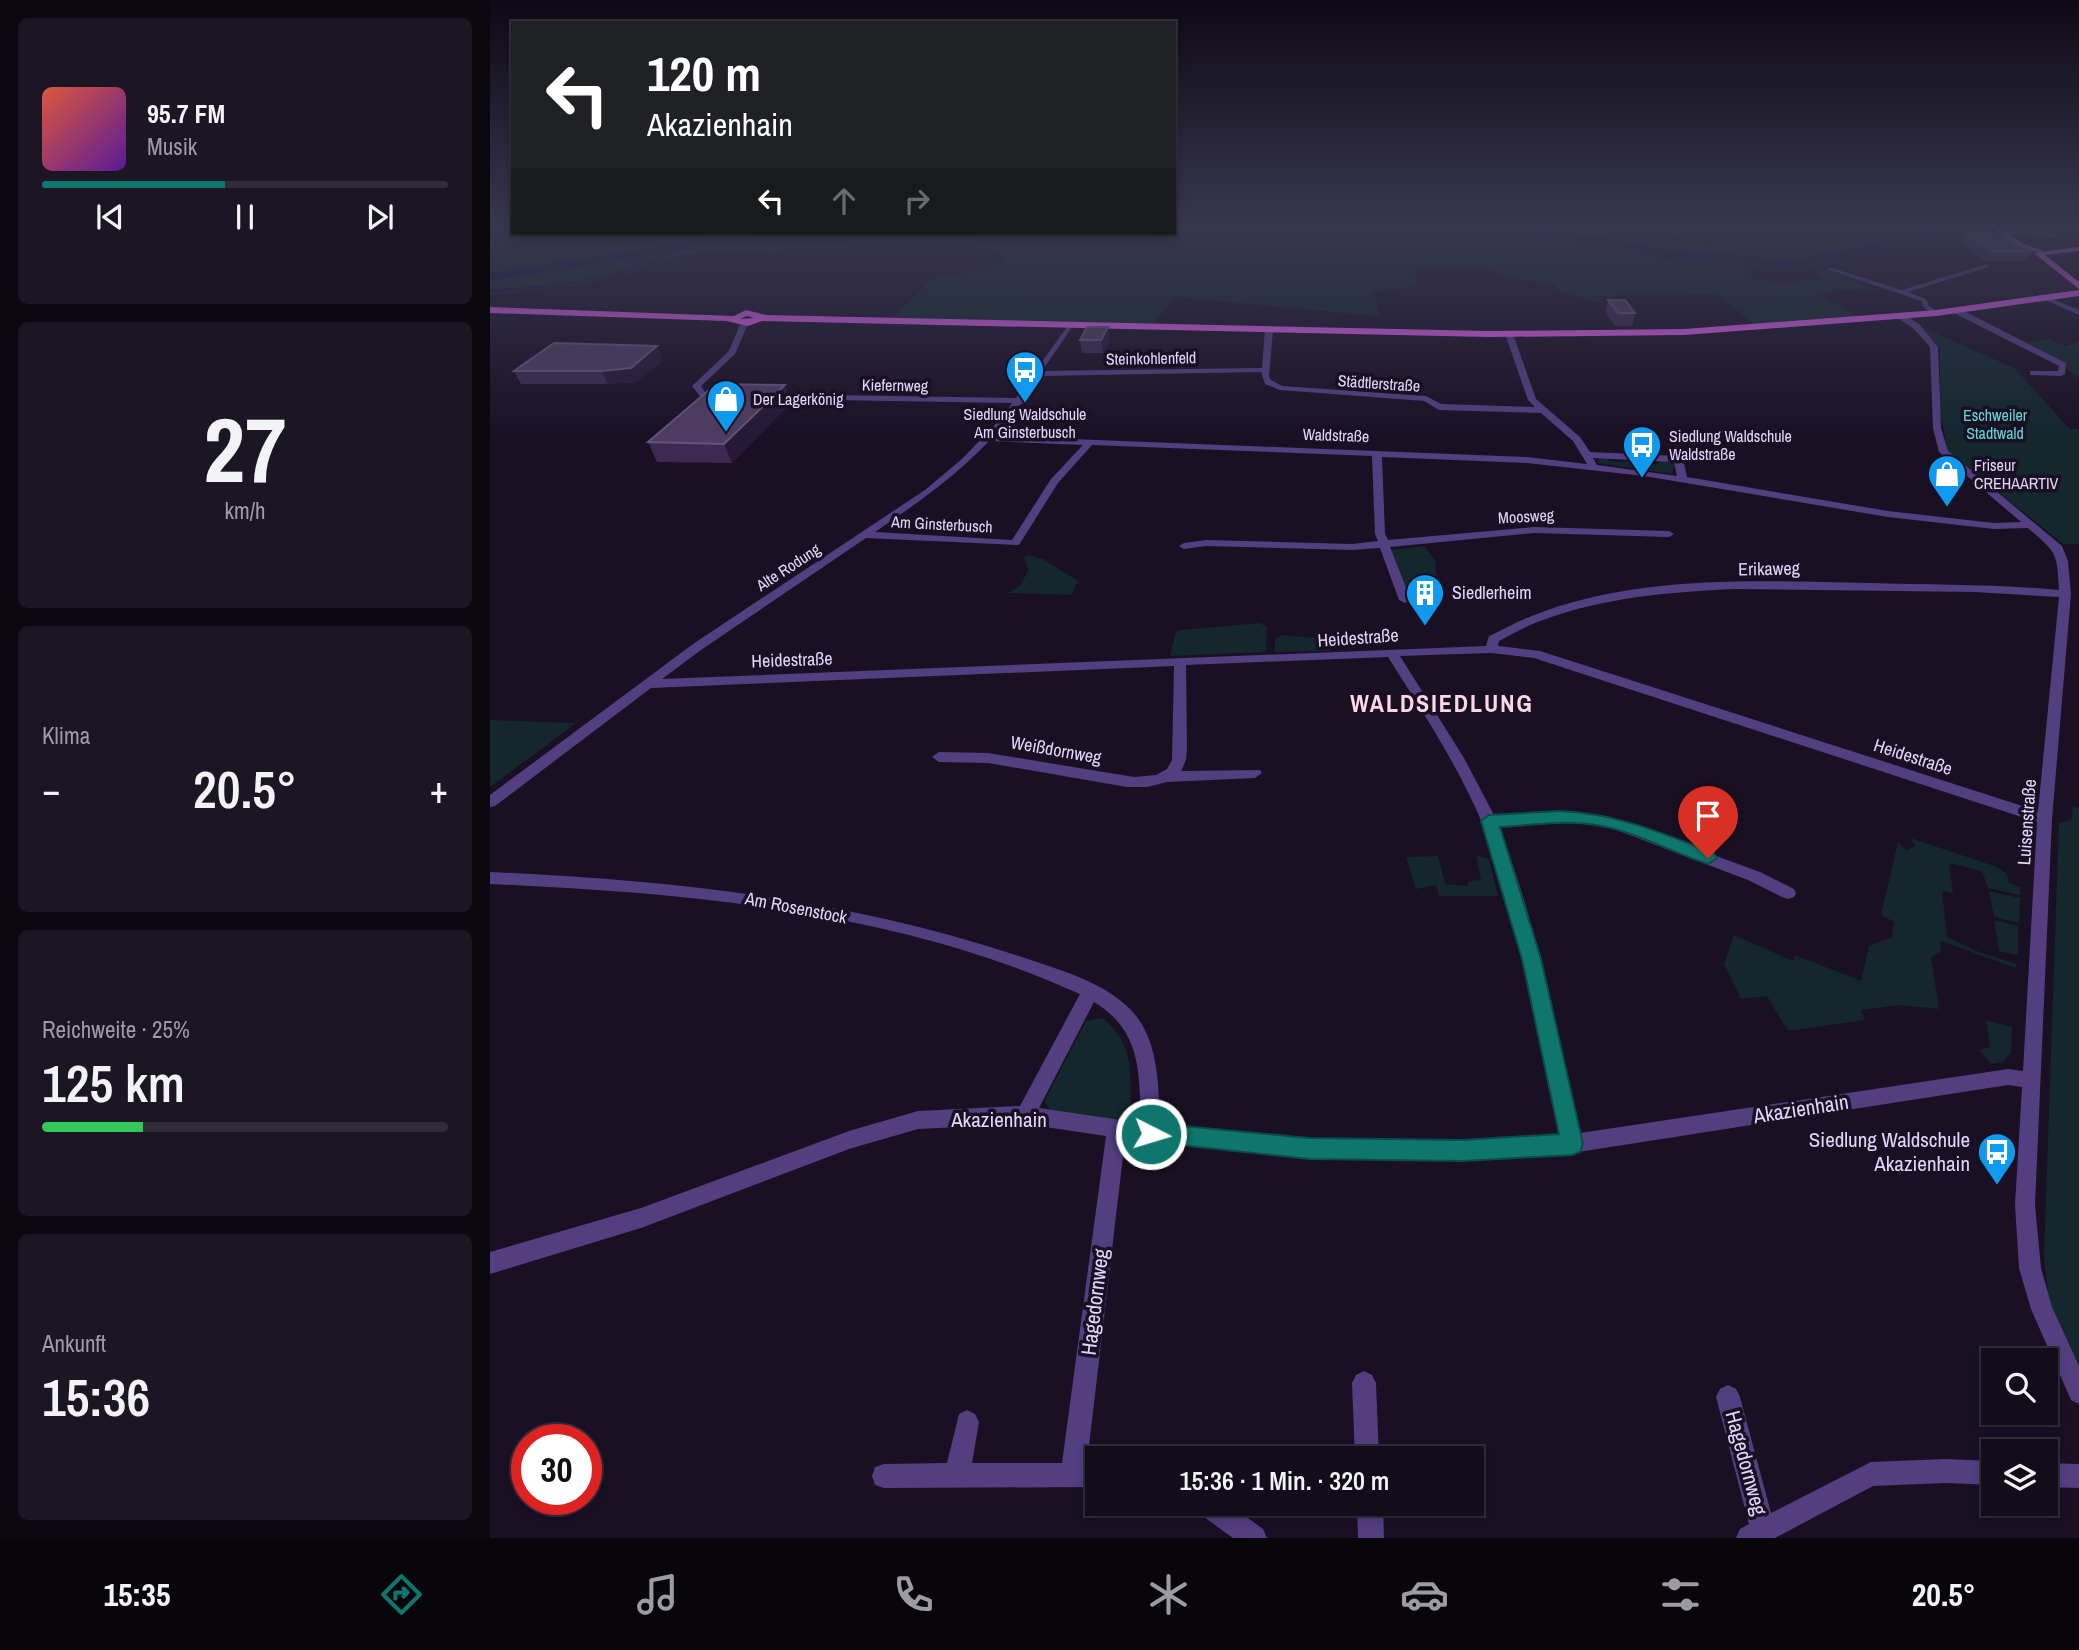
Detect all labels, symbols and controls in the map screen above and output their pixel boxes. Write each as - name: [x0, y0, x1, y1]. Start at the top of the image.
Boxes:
- text: 120 m: [647, 40, 761, 106]
- icon: left: [532, 49, 623, 140]
- text: 95.7 FM: [147, 96, 225, 131]
- text: Akazienhain: [647, 103, 793, 146]
- text: Musik: [147, 131, 197, 162]
- icon: left: [752, 182, 790, 220]
- icon: ahead: [825, 182, 863, 220]
- icon: right: [898, 182, 936, 220]
- icon: previous: [91, 198, 129, 236]
- icon: pause: [226, 198, 264, 236]
- icon: next: [361, 198, 399, 236]
- street label: Steinkohlenfeld: [1106, 346, 1196, 370]
- bus stop icon: Siedlung Waldschule Am Ginsterbusch: [1004, 349, 1046, 404]
- street label: Städtlerstraße: [1337, 369, 1421, 397]
- street label: Kiefernweg: [862, 373, 929, 397]
- shop icon: Der Lagerkönig: [705, 378, 747, 433]
- text: 27: [204, 388, 287, 510]
- place label: Der Lagerkönig: [753, 388, 844, 410]
- place label: Siedlung Waldschule Am Ginsterbusch: [964, 403, 1086, 443]
- park label: Eschweiler Stadtwald: [1963, 404, 2028, 444]
- street label: Waldstraße: [1302, 423, 1370, 447]
- bus stop icon: Siedlung Waldschule Waldstraße: [1621, 424, 1663, 479]
- place label: Siedlung Waldschule Waldstraße: [1669, 425, 1792, 465]
- shop icon: Friseur CREHAARTIV: [1926, 453, 1968, 508]
- place label: Friseur CREHAARTIV: [1974, 454, 2059, 494]
- text: km/h: [225, 495, 265, 526]
- street label: Moosweg: [1497, 504, 1555, 528]
- street label: Am Ginsterbusch: [890, 510, 993, 538]
- street label: Alte Rodung: [751, 538, 825, 596]
- street label: Erikaweg: [1738, 555, 1801, 582]
- building icon: Siedlerheim: [1404, 572, 1446, 627]
- place label: Siedlerheim: [1452, 580, 1532, 605]
- street label: Heidestraße: [1317, 622, 1399, 653]
- street label: Heidestraße: [751, 646, 833, 673]
- district label: WALDSIEDLUNG: [1350, 687, 1534, 719]
- text: Klima: [42, 720, 90, 751]
- street label: Weißdornweg: [1009, 729, 1104, 770]
- street label: Heidestraße: [1871, 732, 1956, 781]
- text: 20.5°: [193, 754, 297, 824]
- text: −: [42, 764, 60, 815]
- text: +: [430, 764, 448, 815]
- street label: Luisenstraße: [2011, 778, 2042, 866]
- pin: [1678, 786, 1738, 858]
- icon: arrive: [1689, 797, 1727, 835]
- street label: Am Rosenstock: [742, 885, 850, 930]
- text: Reichweite · 25%: [42, 1014, 190, 1045]
- text: 125 km: [42, 1048, 185, 1118]
- street label: Akazienhain: [1750, 1087, 1850, 1130]
- position arrow: [1114, 1097, 1188, 1171]
- street label: Akazienhain: [950, 1105, 1047, 1134]
- place label: Siedlung Waldschule Akazienhain: [1809, 1125, 1970, 1178]
- bus stop icon: Siedlung Waldschule Akazienhain: [1976, 1131, 2018, 1186]
- street label: Hagedornweg: [1074, 1247, 1115, 1357]
- text: Ankunft: [42, 1328, 106, 1359]
- map controls: [1981, 1348, 2058, 1516]
- button: search: [1981, 1348, 2058, 1425]
- text: 15:36: [42, 1362, 150, 1432]
- street label: Hagedornweg: [1719, 1407, 1774, 1519]
- speed limit sign: 30: [511, 1424, 602, 1515]
- button: layers: [1981, 1439, 2058, 1516]
- text: 15:36 · 1 Min. · 320 m: [1180, 1463, 1389, 1498]
- icon: directions: [377, 1570, 426, 1619]
- icon: music: [633, 1570, 682, 1619]
- icon: phone: [889, 1570, 938, 1619]
- icon: climate: [1144, 1570, 1193, 1619]
- icon: car: [1400, 1570, 1449, 1619]
- icon: filters: [1656, 1570, 1705, 1619]
- text: 15:35: [103, 1573, 170, 1616]
- text: 20.5°: [1912, 1573, 1976, 1616]

